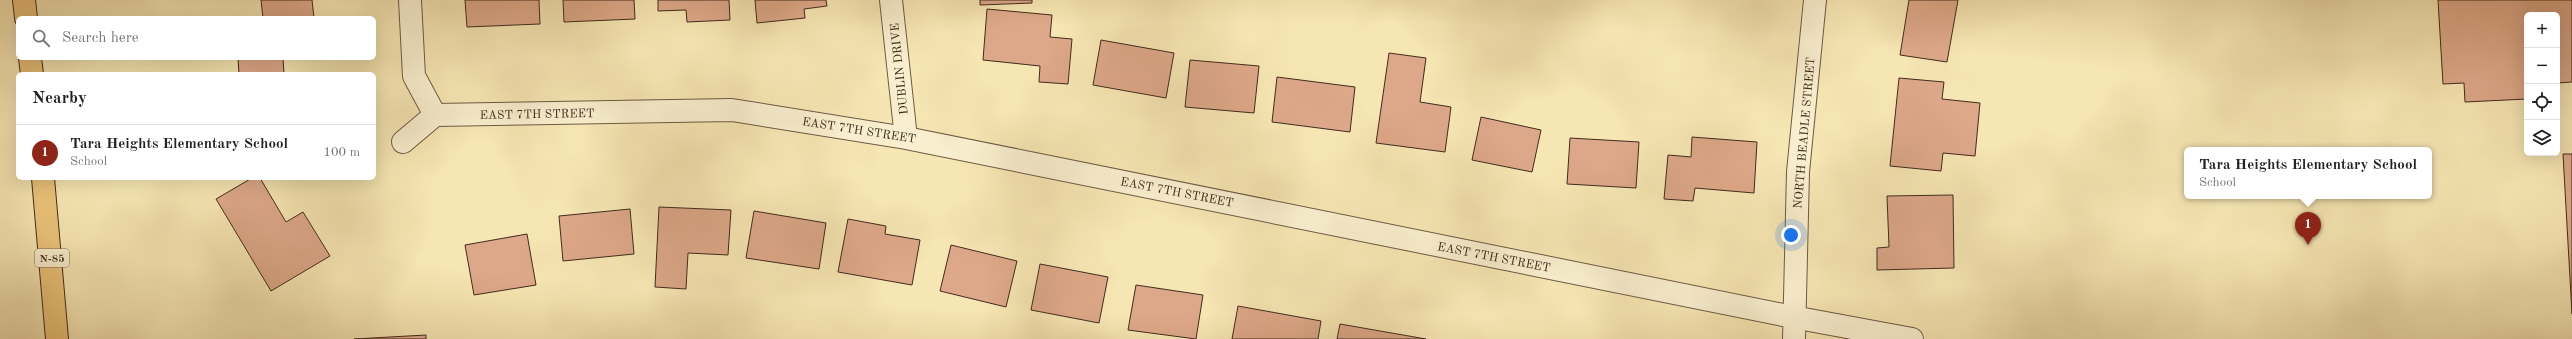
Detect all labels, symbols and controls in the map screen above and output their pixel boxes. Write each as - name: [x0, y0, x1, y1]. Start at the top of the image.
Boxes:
- map controls: [2524, 12, 2560, 156]
- button: +: [2524, 12, 2560, 48]
- search box: [16, 16, 376, 60]
- street label: DUBLIN DRIVE: [889, 22, 911, 115]
- icon: search: [30, 27, 52, 49]
- text: Search here: [62, 31, 139, 46]
- button: −: [2524, 48, 2560, 84]
- street label: NORTH BEADLE STREET: [1792, 57, 1818, 209]
- button: locate: [2524, 84, 2560, 120]
- text: Nearby: [32, 90, 87, 107]
- street label: EAST 7TH STREET: [479, 108, 595, 122]
- street label: EAST 7TH STREET: [801, 116, 917, 146]
- button: layers: [2524, 120, 2560, 156]
- text: Tara Heights Elementary School: [70, 137, 288, 152]
- text: 1: [41, 146, 49, 159]
- text: 100 m: [323, 146, 360, 159]
- popup: [2184, 147, 2432, 199]
- text: School: [70, 155, 107, 168]
- text: Tara Heights Elementary School: [2199, 158, 2417, 173]
- street label: EAST 7TH STREET: [1119, 176, 1234, 210]
- text: School: [2199, 176, 2236, 189]
- pin: 1: [2295, 212, 2321, 245]
- your location: [1781, 225, 1801, 245]
- street label: EAST 7TH STREET: [1436, 241, 1551, 275]
- road number: N-85: [35, 249, 69, 267]

